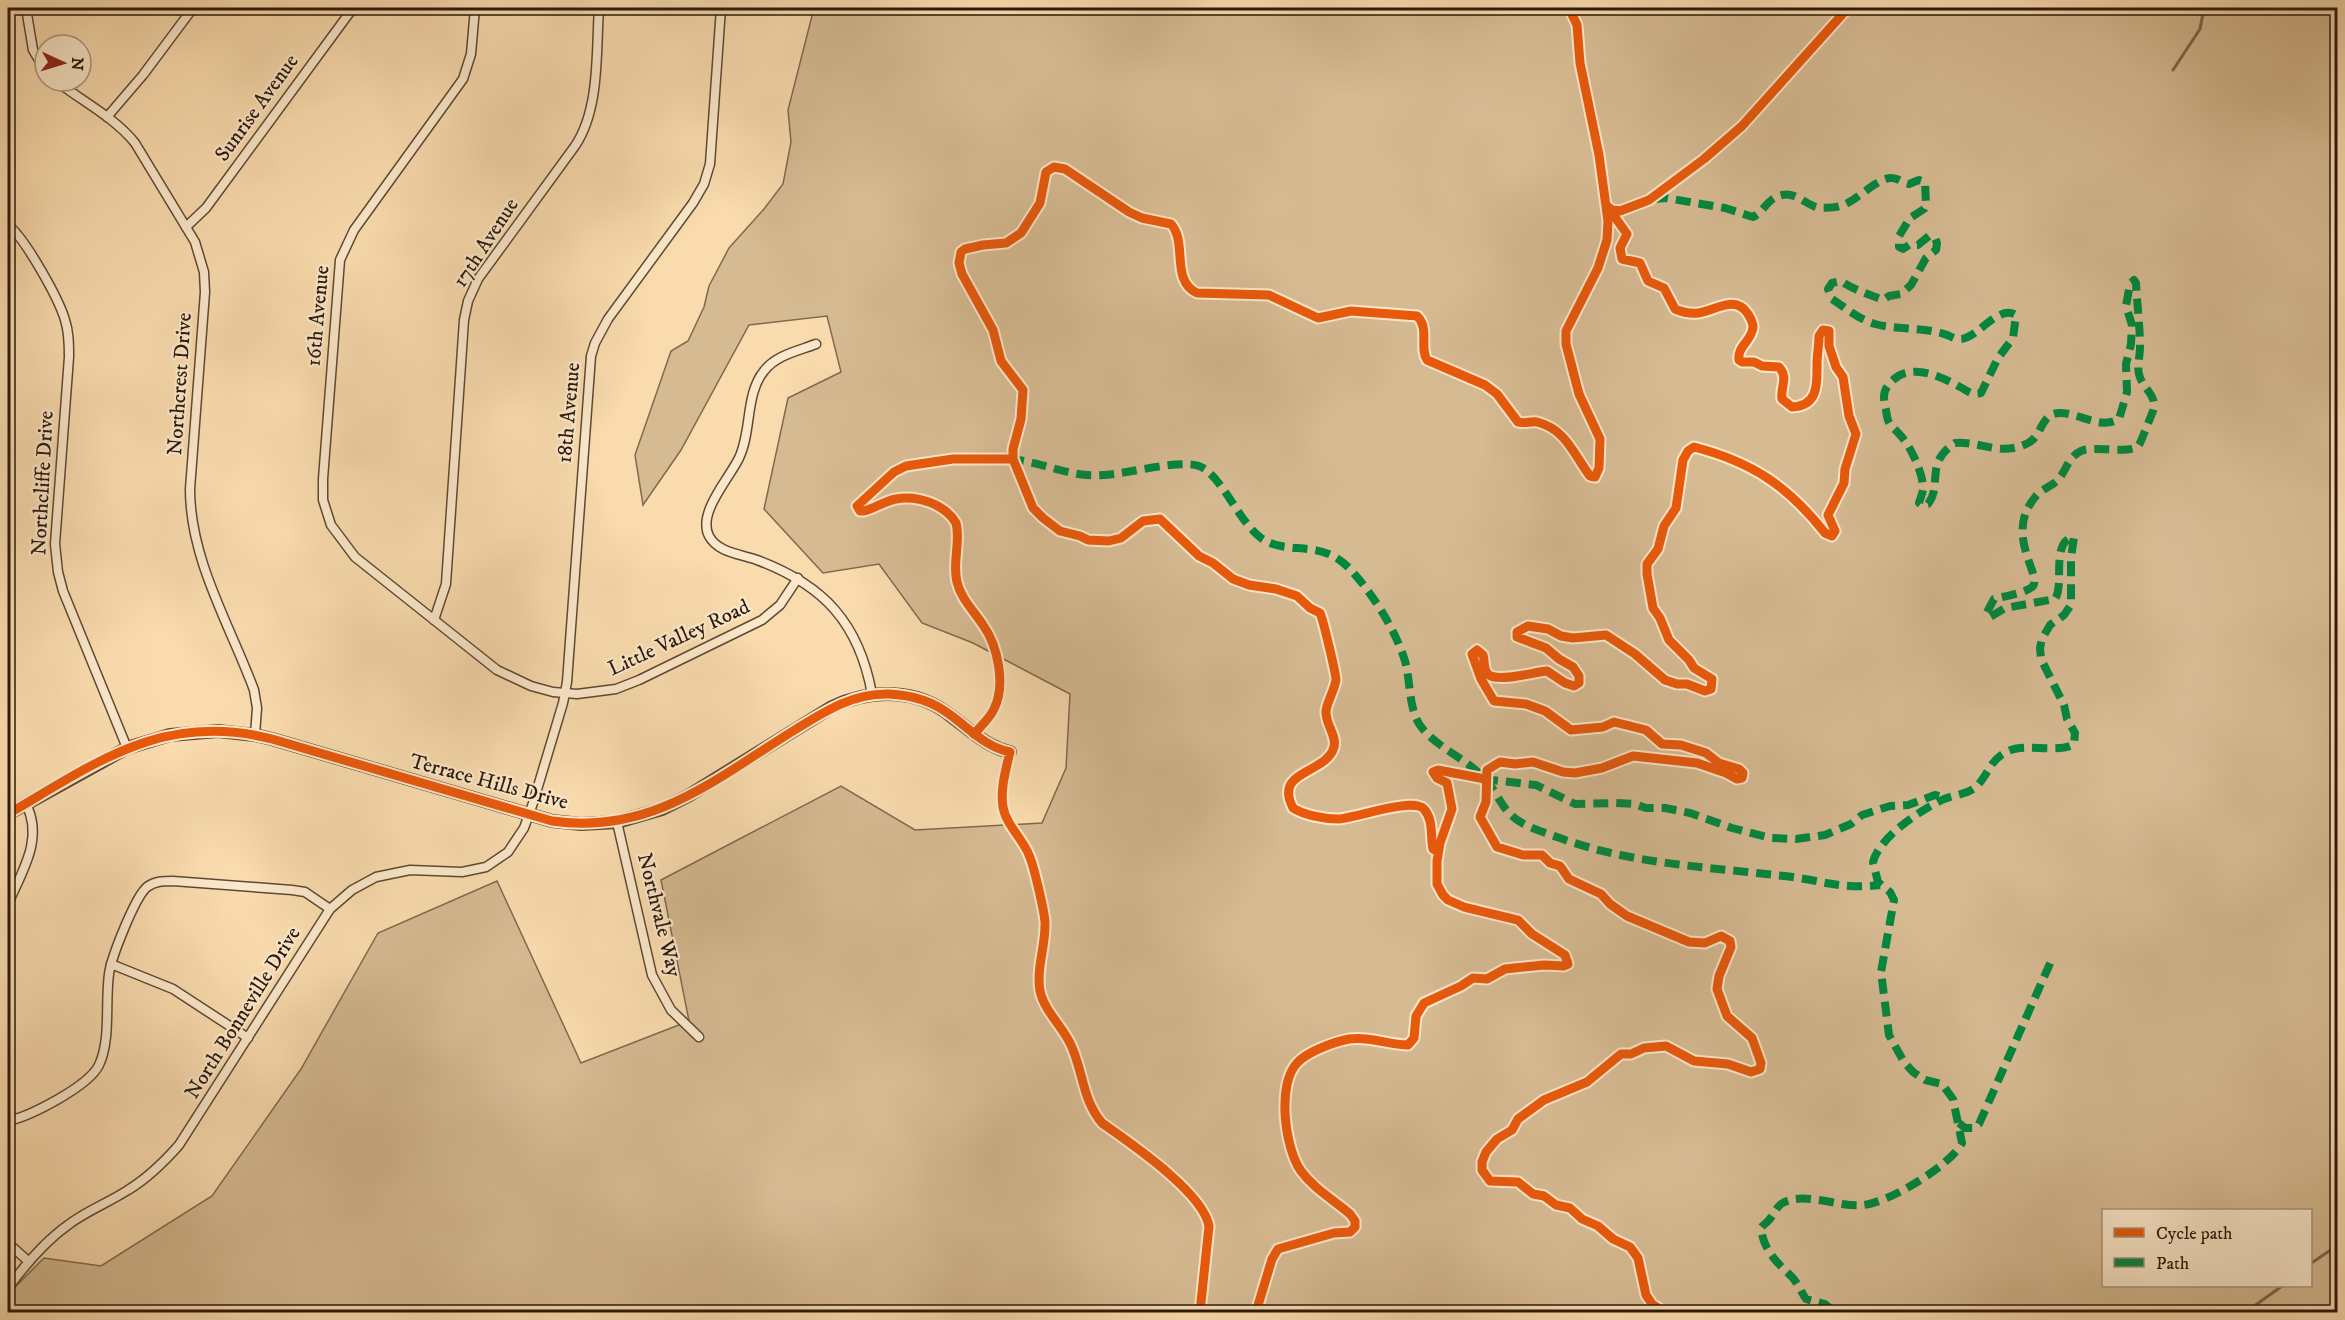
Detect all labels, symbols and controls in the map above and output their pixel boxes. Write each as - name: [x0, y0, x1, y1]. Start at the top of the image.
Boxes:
- north arrow: [33, 33, 93, 93]
- street label: Sunrise Avenue: [209, 49, 305, 167]
- text: N: [67, 57, 87, 71]
- street label: 17th Avenue: [447, 193, 525, 293]
- street label: 16th Avenue: [301, 264, 335, 368]
- street label: Northcrest Drive: [162, 311, 198, 456]
- street label: 18th Avenue: [552, 361, 586, 464]
- street label: Northcliffe Drive: [26, 410, 60, 556]
- street label: Little Valley Road: [604, 594, 755, 682]
- street label: Terrace Hills Drive: [407, 748, 571, 816]
- street label: Northvale Way: [631, 850, 687, 981]
- street label: North Bonneville Drive: [179, 922, 307, 1104]
- legend: [2102, 1209, 2312, 1287]
- text: Cycle path: [2156, 1223, 2233, 1245]
- text: Path: [2156, 1253, 2190, 1275]

